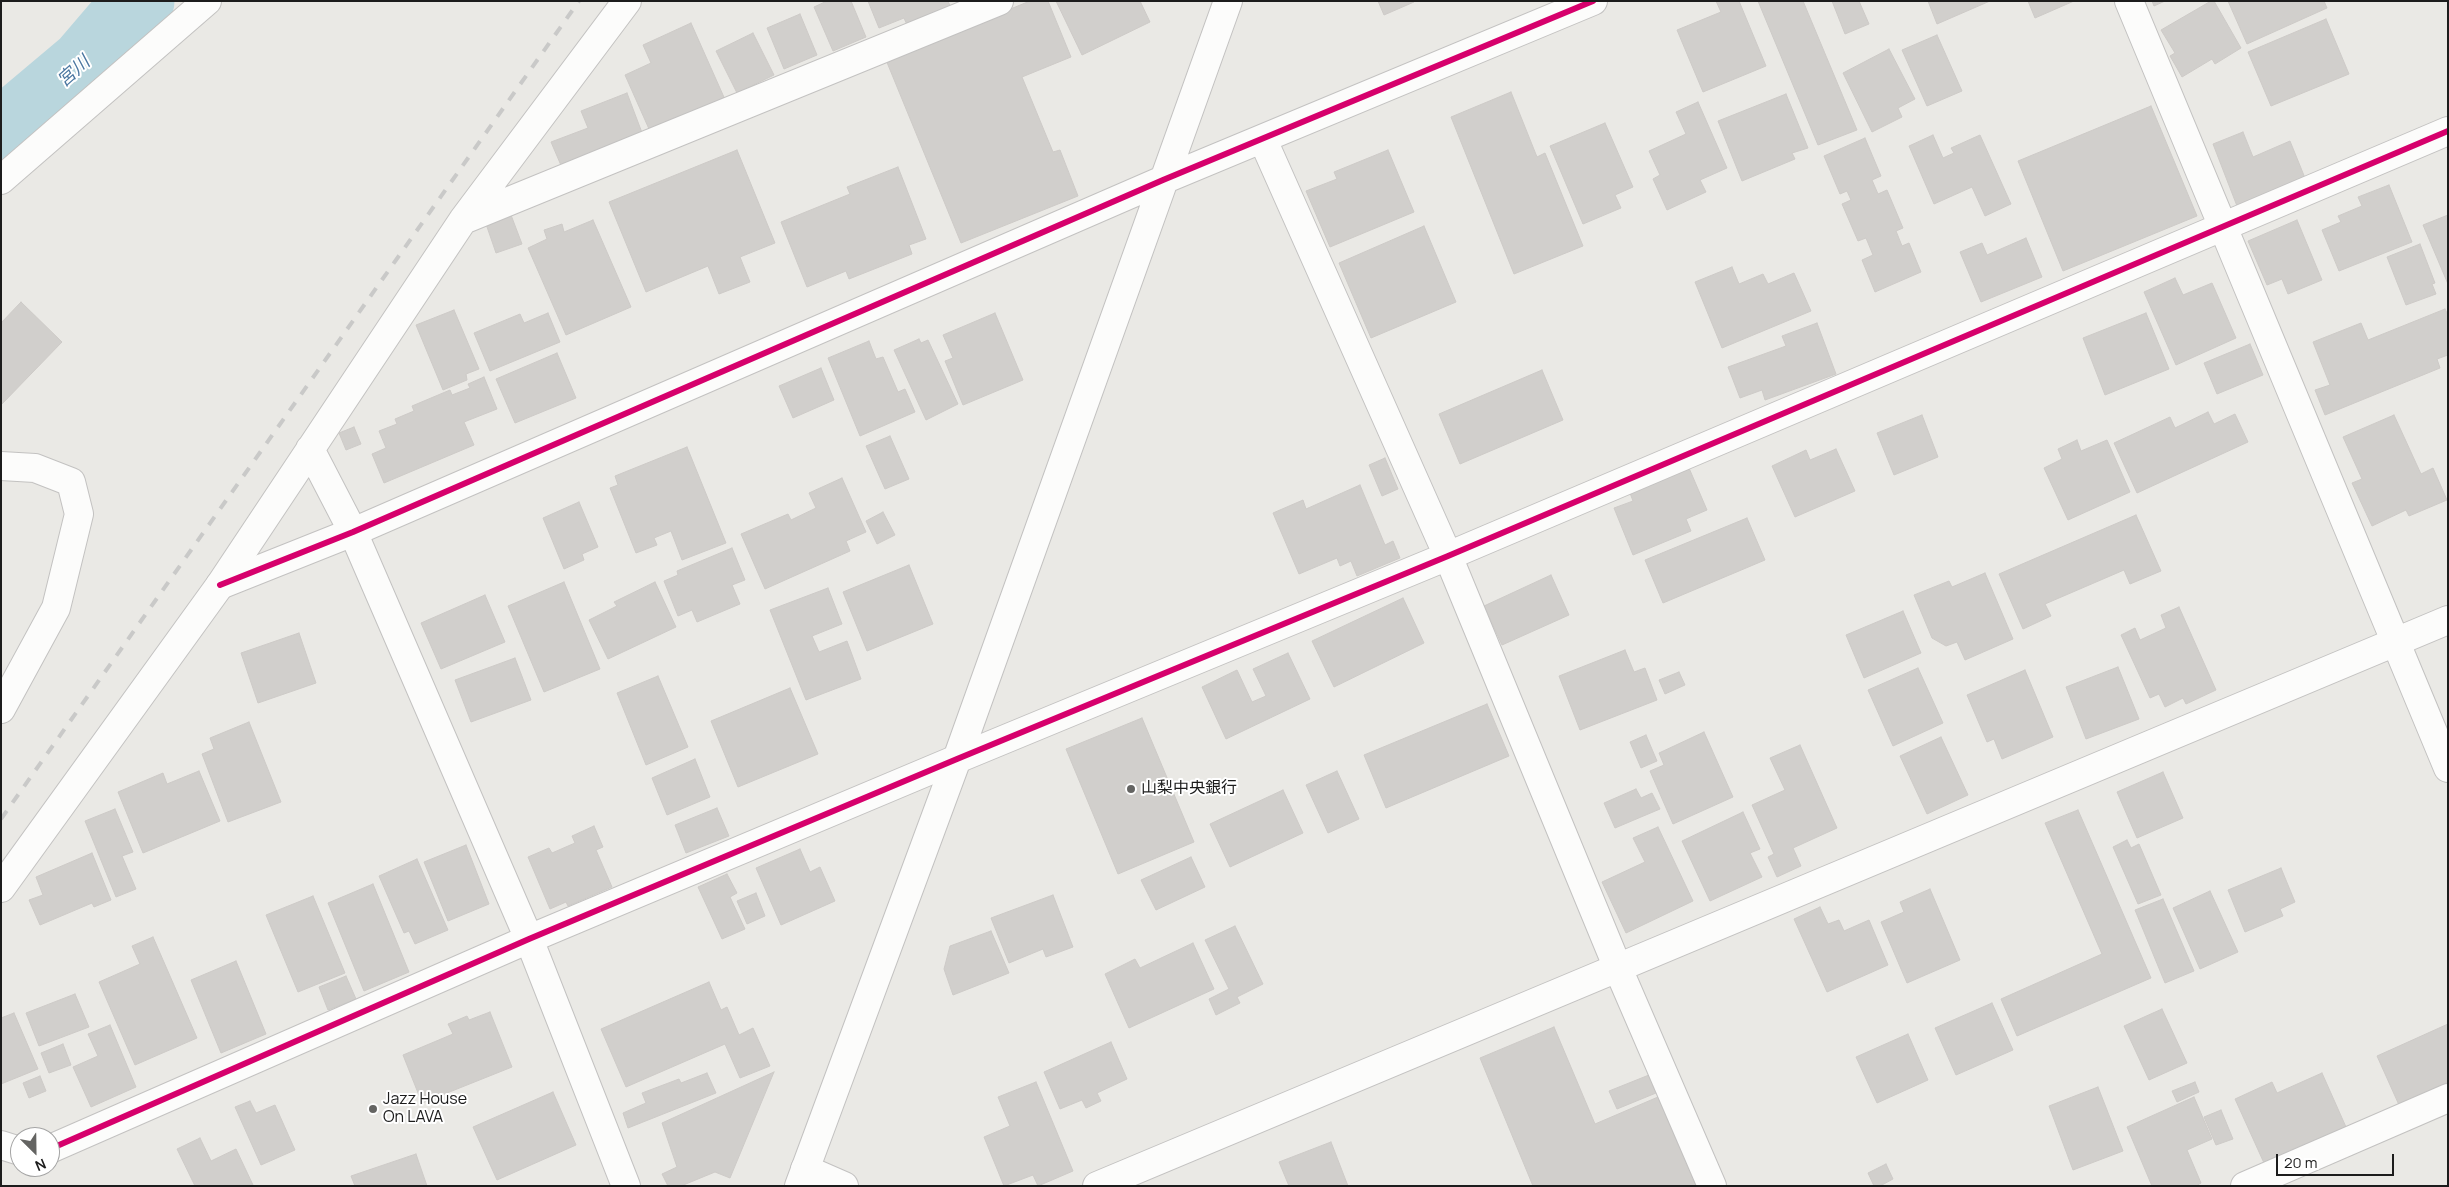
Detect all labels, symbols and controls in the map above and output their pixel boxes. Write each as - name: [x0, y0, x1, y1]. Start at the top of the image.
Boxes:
- water label: 宮川: [53, 52, 95, 92]
- place label: 山梨中央銀行: [1141, 779, 1237, 799]
- marker: 山梨中央銀行: [1125, 783, 1137, 795]
- place label: Jazz House On LAVA: [383, 1090, 467, 1128]
- marker: Jazz House On LAVA: [367, 1103, 379, 1115]
- north arrow: [10, 1127, 60, 1177]
- scale bar: [2279, 1144, 2396, 1176]
- text: 20 m: [2284, 1152, 2317, 1173]
- text: N: [32, 1155, 49, 1176]

